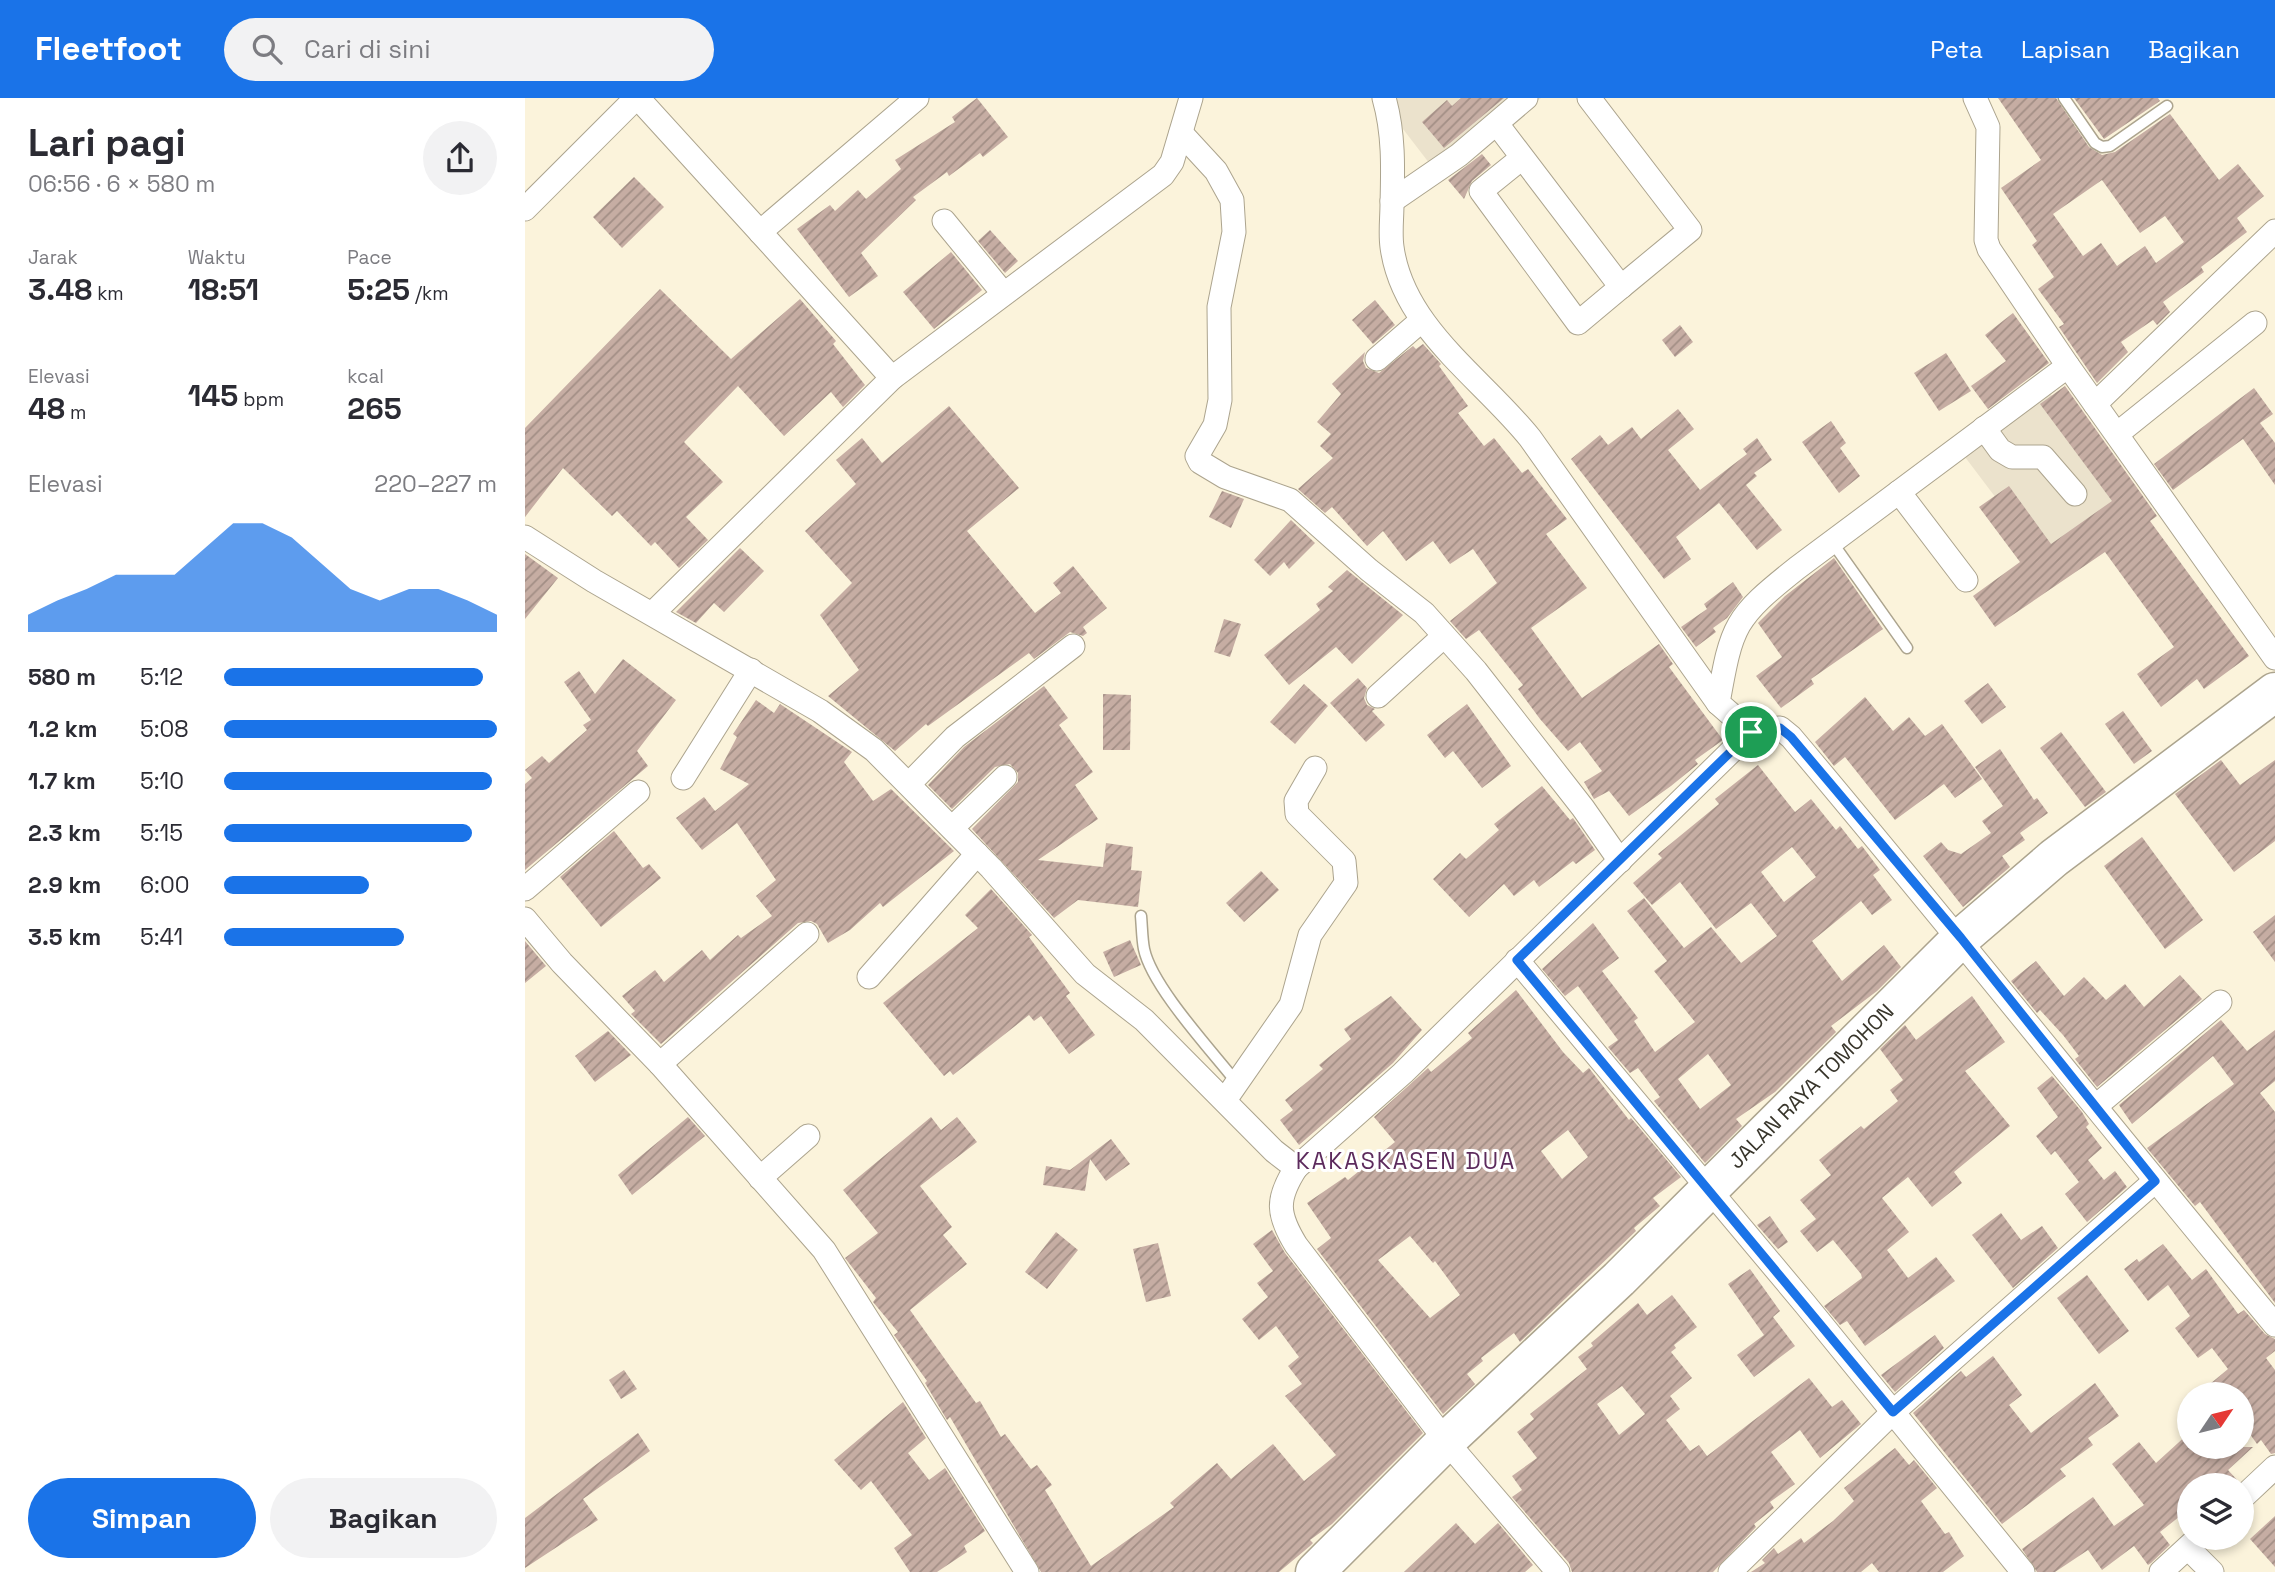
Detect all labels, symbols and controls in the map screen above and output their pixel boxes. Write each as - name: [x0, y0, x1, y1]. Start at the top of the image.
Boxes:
- search box: [224, 18, 714, 81]
- text: Fleetfoot: [35, 28, 182, 70]
- icon: search: [248, 30, 286, 68]
- text: Cari di sini: [304, 32, 431, 66]
- text: Peta: [1930, 34, 1983, 65]
- text: Lapisan: [2021, 34, 2110, 65]
- text: Bagikan: [2148, 34, 2240, 65]
- text: Lari pagi: [28, 119, 186, 167]
- button: share: [423, 121, 497, 195]
- text: 06:56 · 6 × 580 m: [28, 169, 215, 199]
- text: Jarak: [28, 245, 78, 270]
- text: Waktu: [188, 245, 246, 270]
- text: Pace: [347, 245, 392, 270]
- text: 3.48: [28, 270, 92, 309]
- text: 18:51: [188, 270, 259, 309]
- text: 5:25: [347, 270, 410, 309]
- text: km: [92, 281, 124, 306]
- text: /km: [410, 281, 449, 306]
- text: Elevasi: [28, 364, 90, 389]
- text: kcal: [347, 364, 384, 389]
- text: 145: [188, 376, 238, 415]
- text: bpm: [238, 387, 284, 412]
- text: 48: [28, 389, 65, 428]
- text: 265: [347, 389, 402, 428]
- text: m: [65, 400, 86, 425]
- text: Elevasi: [28, 469, 103, 499]
- text: 220–227 m: [374, 469, 497, 499]
- text: 580 m: [28, 662, 96, 692]
- text: 5:12: [140, 662, 183, 692]
- pin: [1721, 702, 1781, 762]
- icon: arrive: [1732, 713, 1770, 751]
- text: 1.2 km: [28, 714, 97, 744]
- text: 5:08: [140, 714, 189, 744]
- text: 1.7 km: [28, 766, 96, 796]
- text: 5:10: [140, 766, 184, 796]
- text: 2.3 km: [28, 818, 101, 848]
- text: 5:15: [140, 818, 183, 848]
- text: 2.9 km: [28, 870, 101, 900]
- text: 6:00: [140, 870, 189, 900]
- text: 3.5 km: [28, 922, 101, 952]
- text: 5:41: [140, 922, 183, 952]
- street label: JALAN RAYA TOMOHON: [1723, 998, 1899, 1174]
- district label: KAKASKASEN DUA: [1296, 1146, 1516, 1176]
- north arrow: [2177, 1382, 2254, 1460]
- map controls: [2177, 1382, 2254, 1550]
- button: layers: [2177, 1473, 2254, 1550]
- button: Simpan: [28, 1478, 256, 1558]
- button: Bagikan: [270, 1478, 497, 1558]

